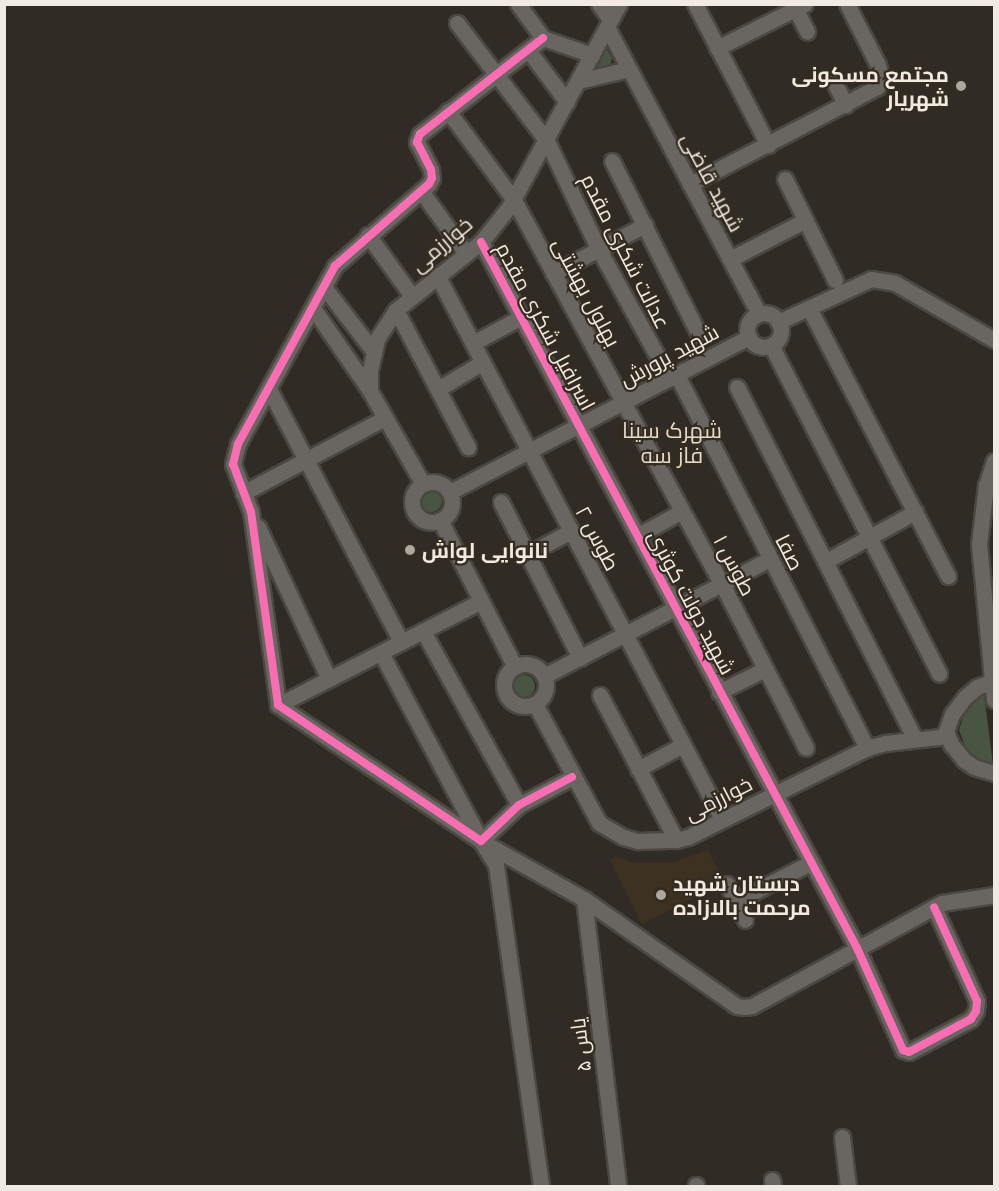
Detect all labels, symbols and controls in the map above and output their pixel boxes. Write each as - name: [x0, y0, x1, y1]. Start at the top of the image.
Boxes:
- place label: مجتمع مسکونی شهریار: [791, 61, 949, 111]
- marker: مجتمع مسکونی شهریار: [954, 79, 968, 93]
- street label: شهید قاضی: [676, 128, 750, 236]
- street label: عدالت شکری مقدم: [576, 169, 676, 333]
- street label: خوارزمی: [405, 211, 477, 277]
- street label: بهلول بهشتی: [548, 233, 626, 351]
- street label: اسرافیل شکری مقدم: [491, 238, 601, 414]
- street label: شهید پرورش: [615, 318, 723, 392]
- district label: شهرک سینا فاز سه: [622, 417, 722, 469]
- street label: طوس ۲: [571, 501, 625, 575]
- street label: شهید دولت کوثری: [643, 525, 741, 679]
- street label: طوس ۱: [709, 530, 761, 600]
- street label: صفا: [770, 530, 810, 574]
- place label: نانوایی لواش: [422, 537, 548, 563]
- marker: نانوایی لواش: [403, 543, 417, 557]
- street label: خوارزمی: [680, 770, 756, 826]
- place label: دبستان شهید مرحمت بالازاده: [673, 870, 811, 920]
- marker: دبستان شهید مرحمت بالازاده: [654, 888, 668, 902]
- street label: یاس ۵: [564, 1017, 596, 1073]

